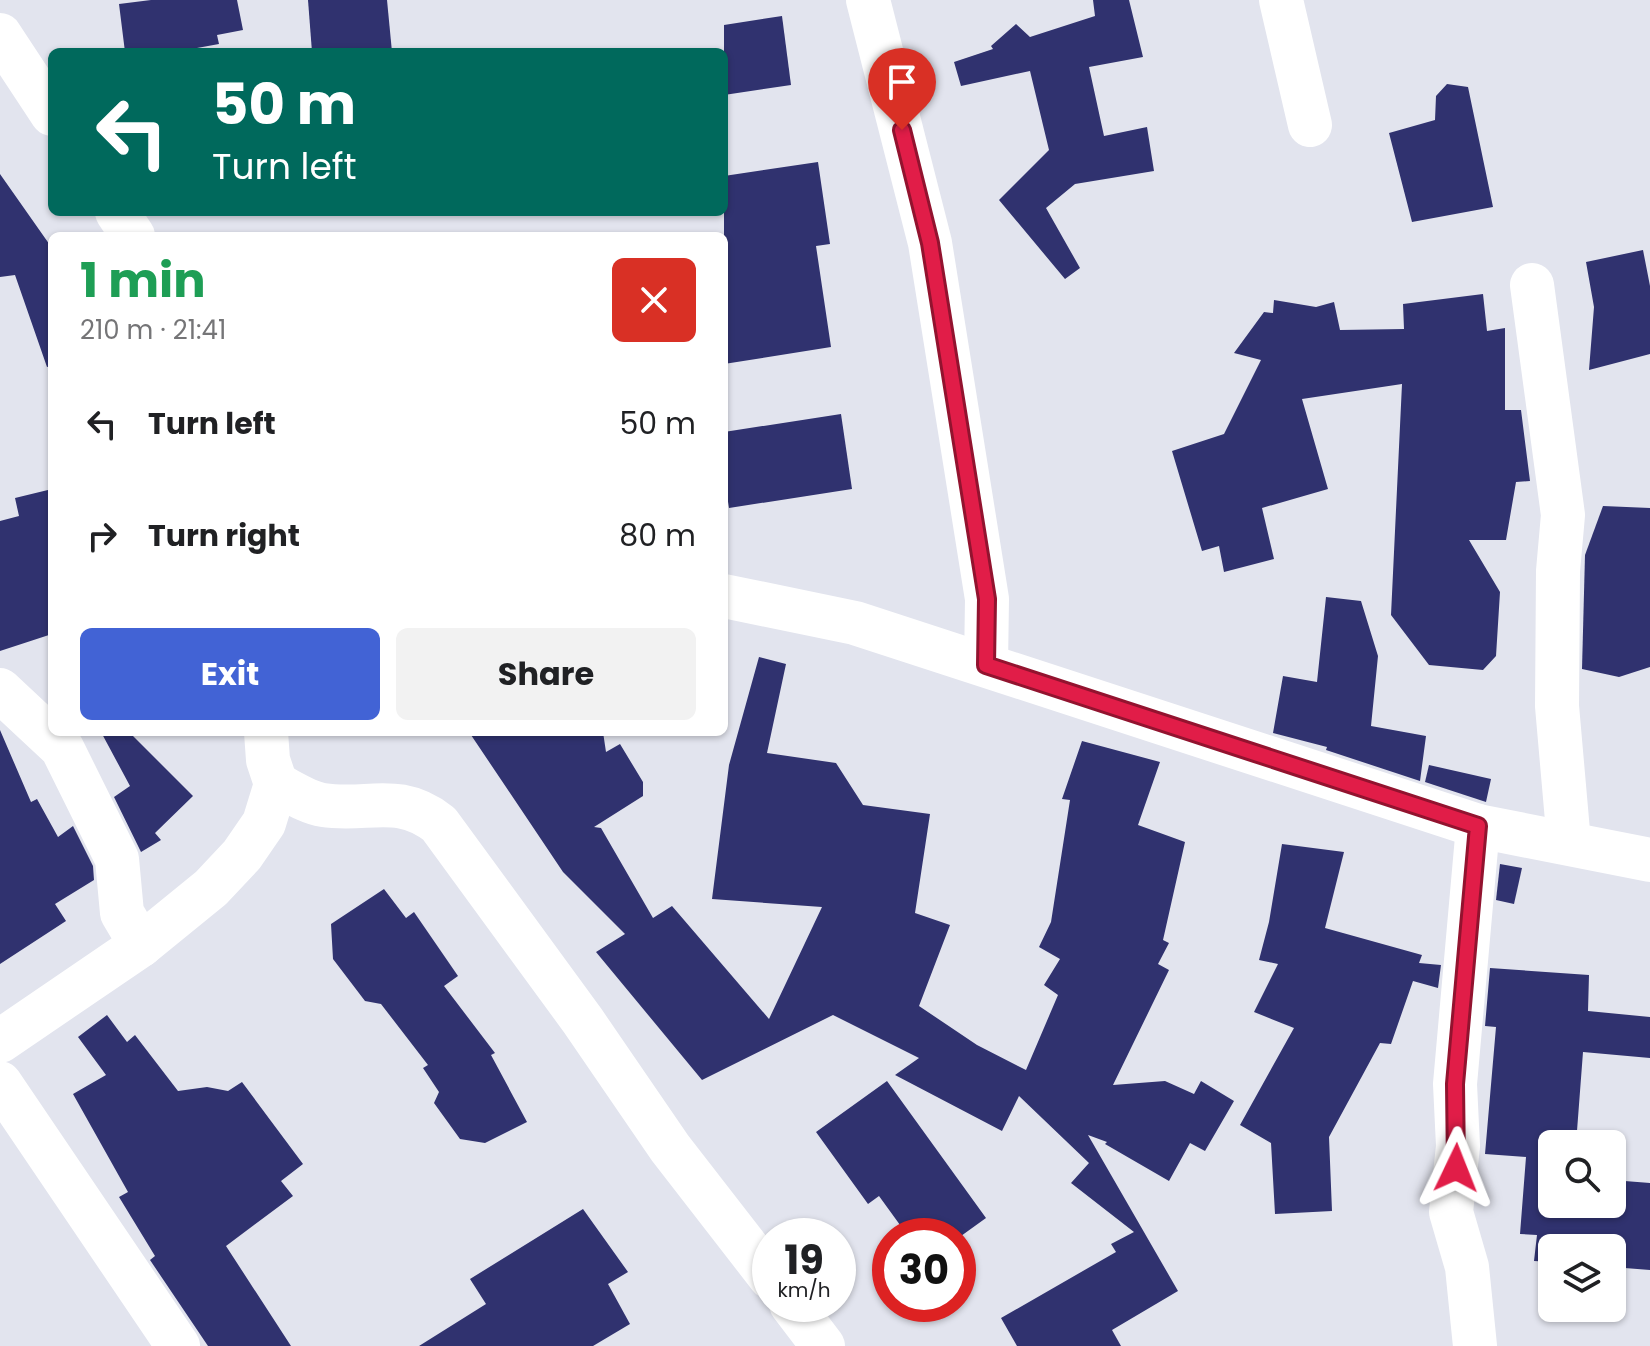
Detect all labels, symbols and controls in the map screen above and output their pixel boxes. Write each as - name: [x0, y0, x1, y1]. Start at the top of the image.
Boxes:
- pin: [868, 48, 936, 130]
- icon: arrive: [880, 60, 924, 104]
- text: 50 m: [212, 65, 356, 144]
- icon: left: [80, 80, 184, 184]
- text: Turn left: [212, 141, 357, 192]
- text: 1 min: [80, 247, 206, 314]
- button: close: [612, 258, 696, 342]
- text: 210 m · 21:41: [80, 312, 226, 348]
- icon: left: [80, 402, 124, 446]
- text: Turn left: [148, 402, 276, 445]
- text: 50 m: [619, 402, 696, 445]
- icon: right: [80, 514, 124, 558]
- text: Turn right: [148, 514, 300, 557]
- text: 80 m: [619, 514, 696, 557]
- button: Exit: [80, 628, 380, 720]
- button: Share: [396, 628, 696, 720]
- position arrow: [1414, 1126, 1498, 1210]
- map controls: [1538, 1130, 1626, 1322]
- button: search: [1538, 1130, 1626, 1218]
- speed limit sign: 30: [872, 1218, 976, 1322]
- text: 19: [784, 1232, 824, 1288]
- button: layers: [1538, 1234, 1626, 1322]
- text: km/h: [777, 1276, 831, 1304]

